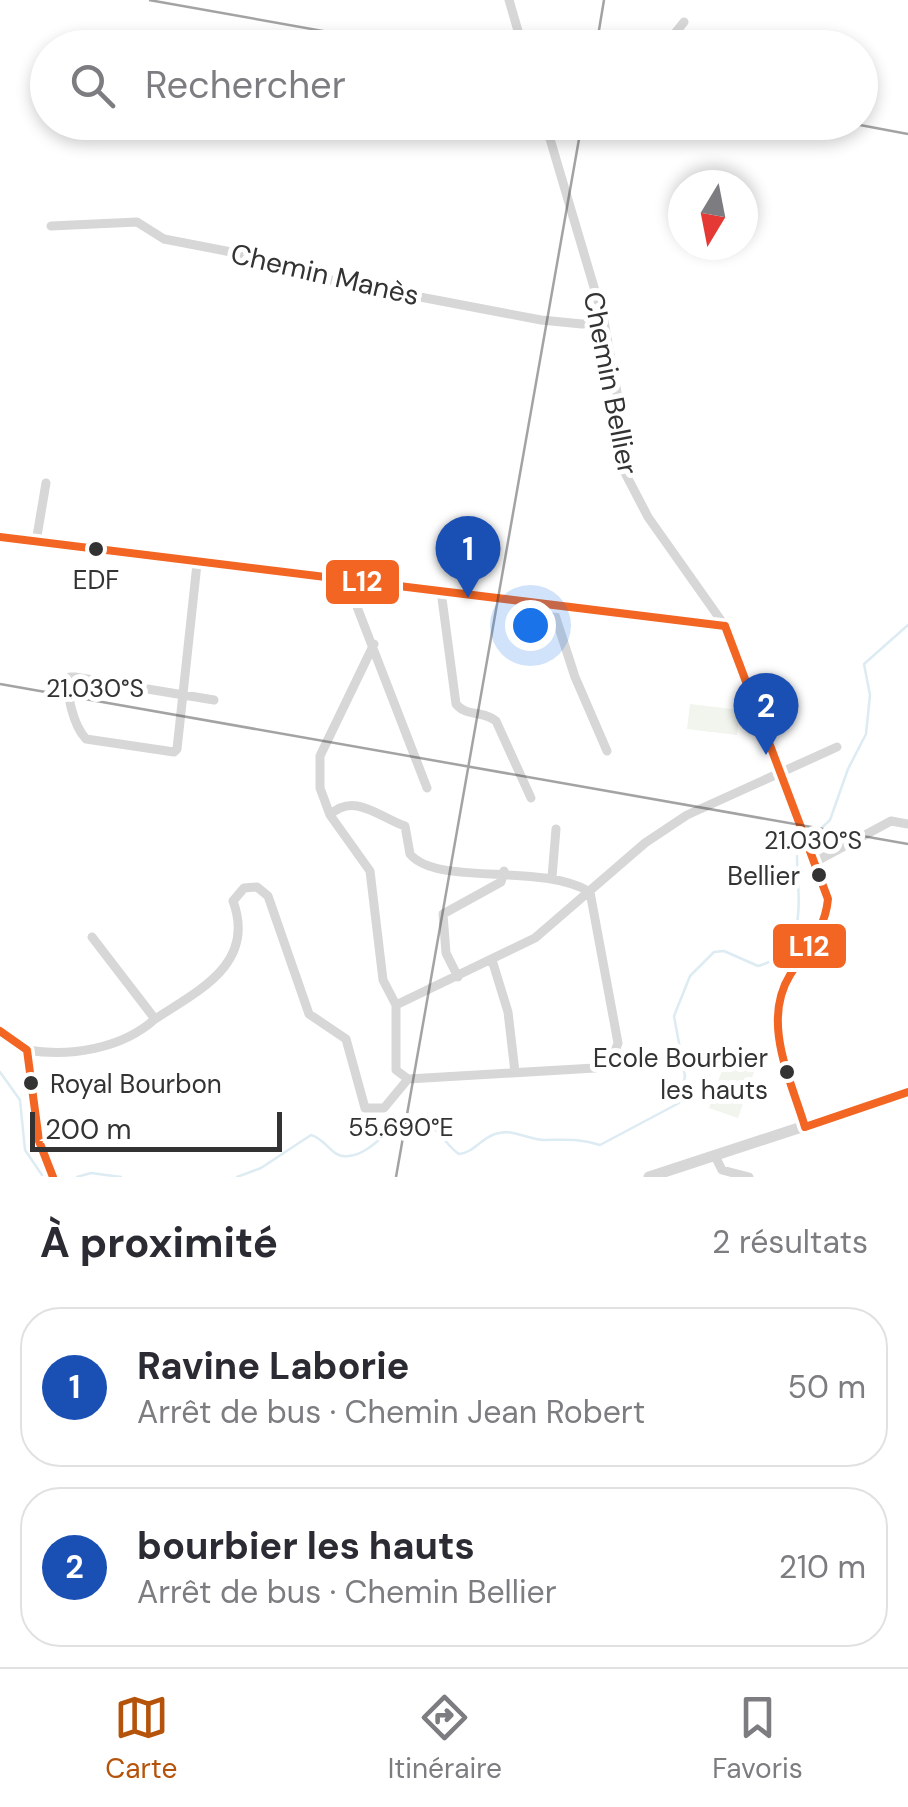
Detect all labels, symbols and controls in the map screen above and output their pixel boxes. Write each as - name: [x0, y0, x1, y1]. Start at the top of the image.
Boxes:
- search box: [30, 30, 878, 140]
- icon: search: [65, 58, 120, 113]
- text: Rechercher: [145, 60, 346, 110]
- north arrow: [668, 170, 758, 260]
- street label: Chemin Manès: [227, 235, 423, 314]
- street label: Chemin Bellier: [575, 289, 646, 478]
- pin: 1: [436, 516, 500, 598]
- marker: EDF: [86, 539, 106, 559]
- line badge: L12: [324, 558, 401, 606]
- place label: EDF: [73, 563, 119, 597]
- text: L12: [342, 563, 382, 600]
- your location: [505, 600, 556, 651]
- text: 21.030°S: [46, 672, 144, 705]
- pin: 2: [734, 672, 798, 755]
- text: 21.030°S: [764, 824, 862, 857]
- place label: Bellier: [727, 859, 800, 893]
- marker: Bellier: [809, 865, 829, 885]
- line badge: L12: [771, 922, 848, 970]
- text: L12: [789, 928, 829, 965]
- place label: Ecole Bourbier les hauts: [593, 1041, 768, 1107]
- marker: Ecole Bourbier les hauts: [777, 1062, 797, 1082]
- place label: Royal Bourbon: [50, 1067, 222, 1101]
- marker: Royal Bourbon: [21, 1073, 41, 1093]
- scale bar: [30, 1107, 282, 1152]
- text: 200 m: [45, 1111, 132, 1148]
- text: 55.690°E: [348, 1111, 454, 1144]
- text: À proximité: [40, 1215, 278, 1270]
- text: 2 résultats: [712, 1221, 868, 1263]
- text: Ravine Laborie: [137, 1341, 409, 1391]
- text: 1: [69, 1366, 80, 1408]
- text: 50 m: [788, 1366, 866, 1408]
- text: Arrêt de bus · Chemin Jean Robert: [137, 1391, 645, 1433]
- text: bourbier les hauts: [137, 1521, 475, 1571]
- text: 2: [65, 1546, 84, 1588]
- text: 210 m: [779, 1546, 866, 1588]
- text: Arrêt de bus · Chemin Bellier: [137, 1571, 557, 1613]
- tab: Carte: [105, 1690, 177, 1787]
- tab: Itinéraire: [388, 1690, 502, 1787]
- tab: Favoris: [712, 1690, 803, 1787]

